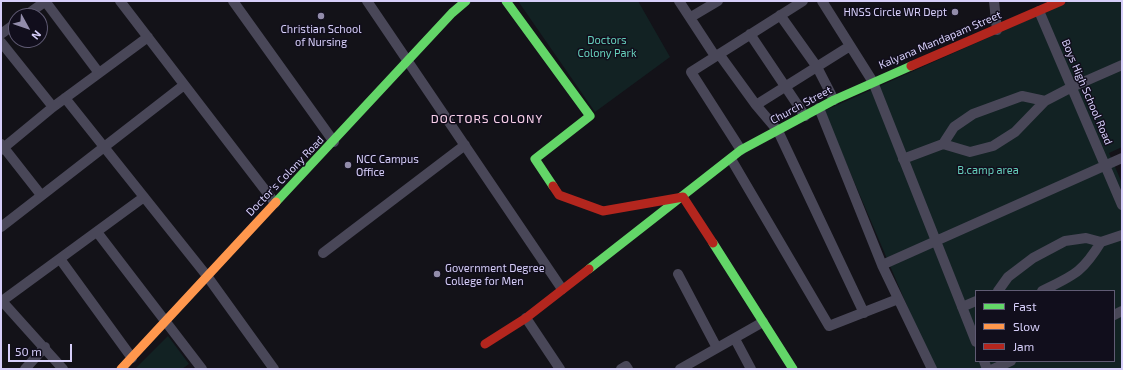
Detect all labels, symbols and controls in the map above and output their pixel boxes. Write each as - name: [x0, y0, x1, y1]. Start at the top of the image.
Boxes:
- place label: HNSS Circle WR Dept: [843, 5, 947, 19]
- marker: HNSS Circle WR Dept: [950, 7, 960, 17]
- north arrow: [8, 8, 48, 48]
- street label: Kalyana Mandapam Street: [877, 8, 1003, 72]
- marker: Christian School of Nursing: [316, 11, 326, 21]
- place label: Christian School of Nursing: [281, 22, 361, 48]
- text: N: [29, 28, 44, 43]
- park label: Doctors Colony Park: [577, 33, 637, 59]
- street label: Boys High School Road: [1059, 37, 1115, 147]
- street label: Church Street: [768, 83, 834, 127]
- district label: DOCTORS COLONY: [431, 112, 543, 126]
- street label: Doctor's Colony Road: [243, 133, 327, 219]
- place label: NCC Campus Office: [356, 152, 419, 178]
- marker: NCC Campus Office: [343, 160, 353, 170]
- park label: B.camp area: [957, 163, 1019, 177]
- place label: Government Degree College for Men: [445, 261, 545, 287]
- marker: Government Degree College for Men: [432, 269, 442, 279]
- legend: [975, 290, 1115, 362]
- text: Fast: [1013, 299, 1036, 313]
- text: Slow: [1013, 319, 1040, 333]
- scale bar: [10, 336, 74, 362]
- text: Jam: [1013, 339, 1034, 353]
- text: 50 m: [15, 344, 42, 358]

